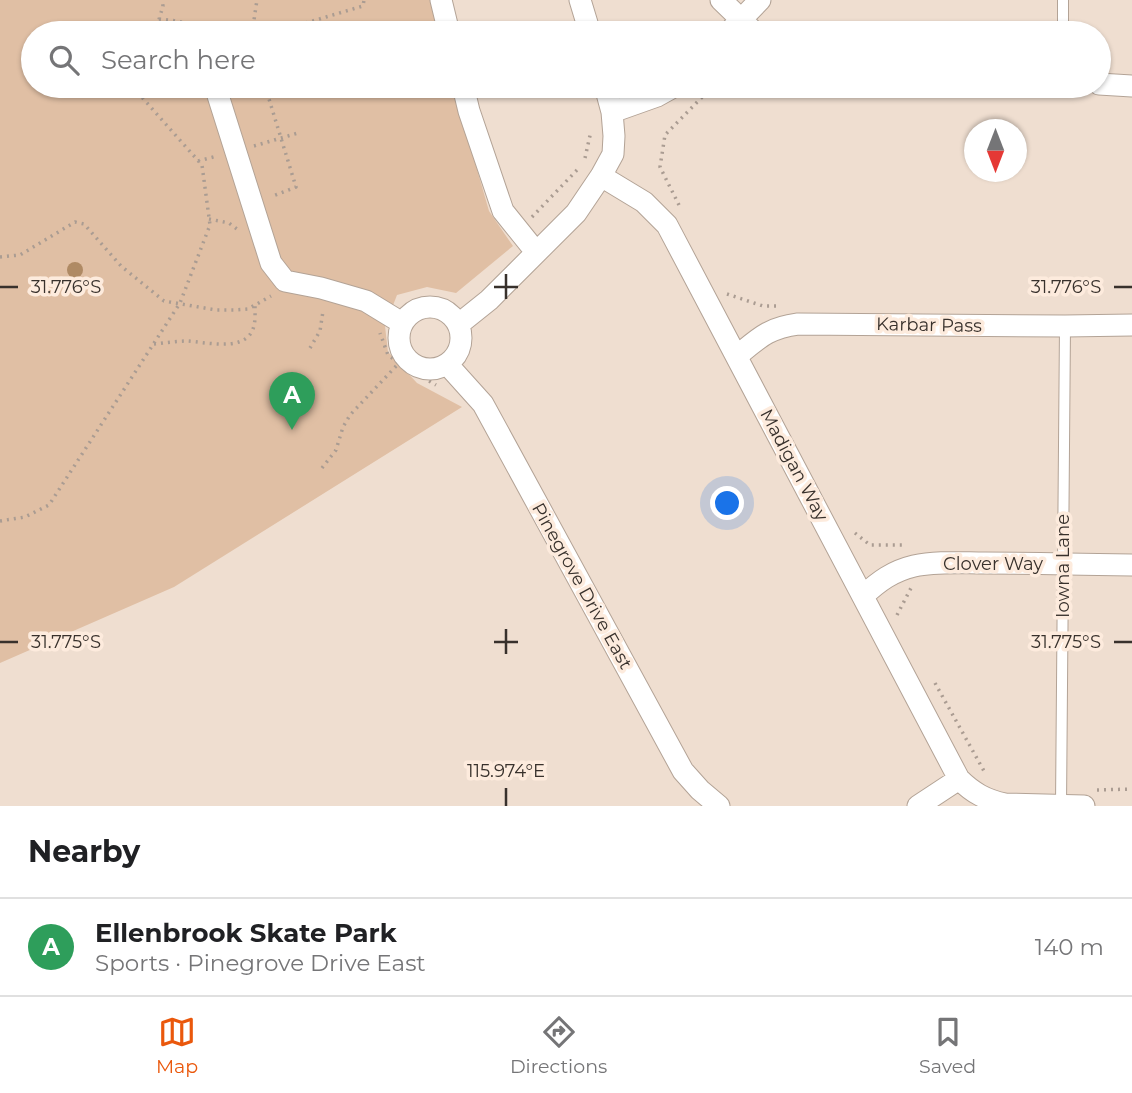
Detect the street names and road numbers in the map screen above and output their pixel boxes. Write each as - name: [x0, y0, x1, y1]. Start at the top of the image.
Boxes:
- street label: Karbar Pass: [876, 313, 982, 337]
- street label: Madigan Way: [755, 405, 833, 525]
- street label: Pinegrove Drive East: [527, 499, 637, 673]
- street label: Iowna Lane: [1052, 514, 1074, 618]
- street label: Clover Way: [943, 553, 1043, 575]

